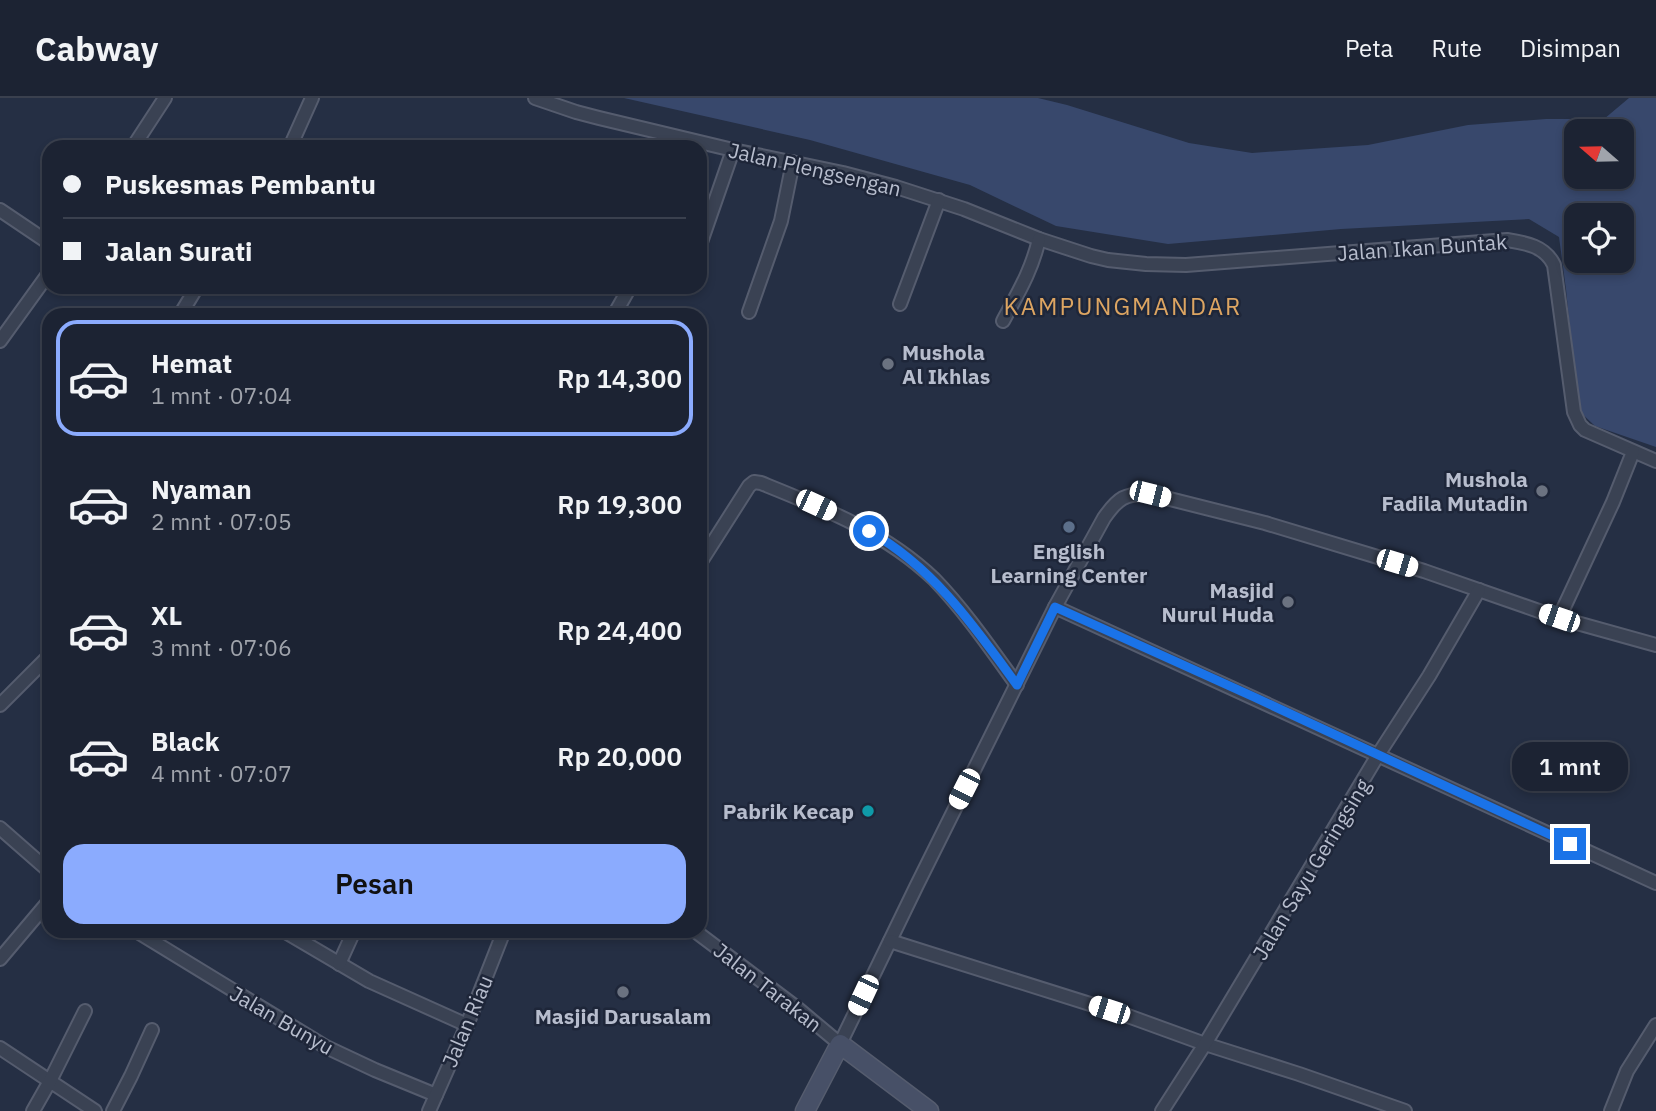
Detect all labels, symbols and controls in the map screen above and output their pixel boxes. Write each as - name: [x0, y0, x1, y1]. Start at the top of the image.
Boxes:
- text: Cabway: [35, 27, 158, 70]
- text: Peta: [1345, 32, 1393, 64]
- text: Rute: [1431, 32, 1482, 64]
- text: Disimpan: [1520, 32, 1621, 64]
- north arrow: [1564, 119, 1634, 189]
- map controls: [1564, 119, 1634, 273]
- street label: Jalan Plengsengan: [726, 135, 904, 203]
- text: Puskesmas Pembantu: [105, 167, 376, 201]
- button: locate: [1564, 203, 1634, 273]
- street label: Jalan Ikan Buntak: [1336, 227, 1508, 267]
- text: Jalan Surati: [105, 234, 253, 268]
- district label: KAMPUNGMANDAR: [1004, 290, 1242, 322]
- place label: Mushola Al Ikhlas: [902, 338, 990, 390]
- text: Hemat: [151, 346, 232, 380]
- icon: car: [67, 347, 130, 410]
- marker: Mushola Al Ikhlas: [880, 356, 896, 372]
- text: Rp 14,300: [557, 361, 682, 395]
- text: 1 mnt · 07:04: [151, 380, 292, 410]
- place label: Mushola Fadila Mutadin: [1382, 465, 1528, 517]
- text: Nyaman: [151, 472, 252, 506]
- icon: car: [67, 473, 130, 536]
- car: [1128, 479, 1173, 509]
- marker: Mushola Fadila Mutadin: [1534, 483, 1550, 499]
- text: Rp 19,300: [557, 487, 682, 521]
- car: [793, 487, 840, 523]
- text: 2 mnt · 07:05: [151, 506, 292, 536]
- route start: [853, 515, 885, 547]
- marker: English Learning Center: [1061, 519, 1077, 535]
- place label: English Learning Center: [991, 537, 1148, 589]
- car: [1374, 547, 1421, 579]
- place label: Masjid Nurul Huda: [1162, 576, 1274, 628]
- marker: Masjid Nurul Huda: [1280, 594, 1296, 610]
- text: XL: [151, 598, 182, 632]
- icon: car: [67, 599, 130, 662]
- car: [1536, 601, 1583, 635]
- text: Rp 24,400: [557, 613, 682, 647]
- text: 3 mnt · 07:06: [151, 632, 292, 662]
- text: Black: [151, 724, 219, 758]
- icon: car: [67, 725, 130, 788]
- text: Rp 20,000: [557, 739, 682, 773]
- callout: 1 mnt: [1512, 742, 1628, 792]
- text: 1 mnt: [1539, 751, 1601, 781]
- text: 4 mnt · 07:07: [151, 758, 292, 788]
- car: [946, 766, 983, 812]
- street label: Jalan Sayu Geringsing: [1246, 773, 1376, 965]
- place label: Pabrik Kecap: [723, 797, 854, 825]
- marker: Pabrik Kecap: [860, 803, 876, 819]
- route end: [1554, 828, 1586, 860]
- button: Pesan: [63, 844, 686, 924]
- street label: Jalan Tarakan: [708, 936, 828, 1038]
- street label: Jalan Riau: [435, 971, 499, 1071]
- car: [845, 972, 882, 1018]
- street label: Jalan Bunyu: [225, 979, 339, 1061]
- marker: Masjid Darusalam: [615, 984, 631, 1000]
- car: [1086, 994, 1133, 1026]
- place label: Masjid Darusalam: [535, 1002, 711, 1030]

